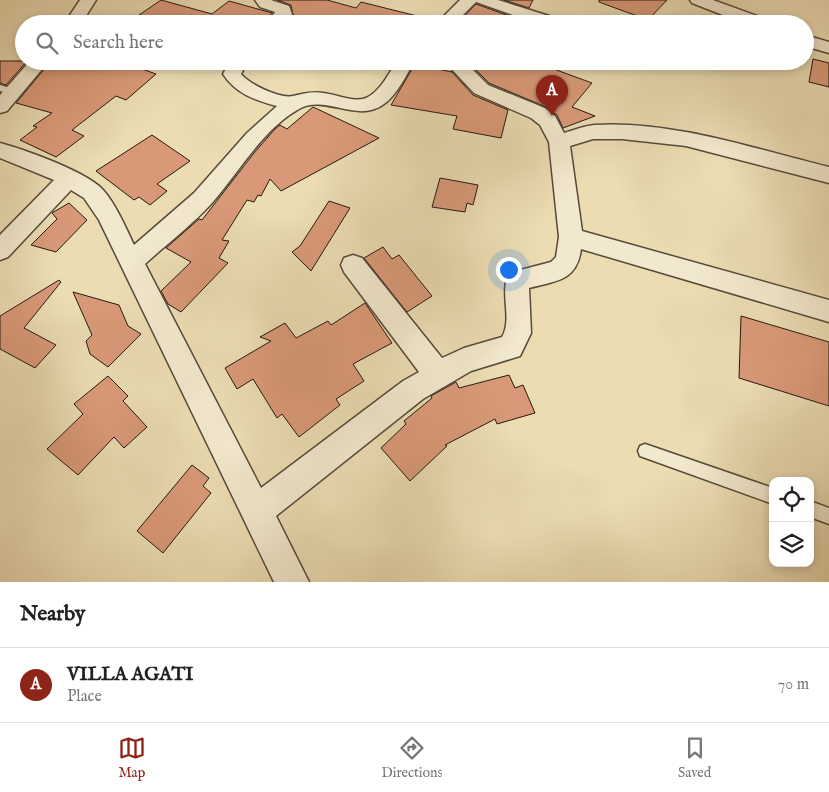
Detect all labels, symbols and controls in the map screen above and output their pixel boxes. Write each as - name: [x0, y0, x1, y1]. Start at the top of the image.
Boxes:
- search box: [15, 15, 814, 70]
- icon: search: [33, 29, 61, 57]
- text: Search here: [73, 31, 164, 55]
- pin: A: [536, 75, 568, 116]
- your location: [496, 257, 522, 283]
- map controls: [769, 477, 814, 567]
- button: locate: [769, 477, 814, 522]
- button: layers: [769, 522, 814, 567]
- text: Nearby: [20, 601, 85, 628]
- text: VILLA AGATI: [67, 663, 194, 687]
- text: A: [31, 675, 41, 695]
- text: 70 m: [778, 675, 809, 695]
- text: Place: [67, 687, 102, 707]
- tab: Map: [118, 734, 146, 782]
- tab: Directions: [381, 734, 442, 782]
- tab: Saved: [678, 734, 711, 782]

